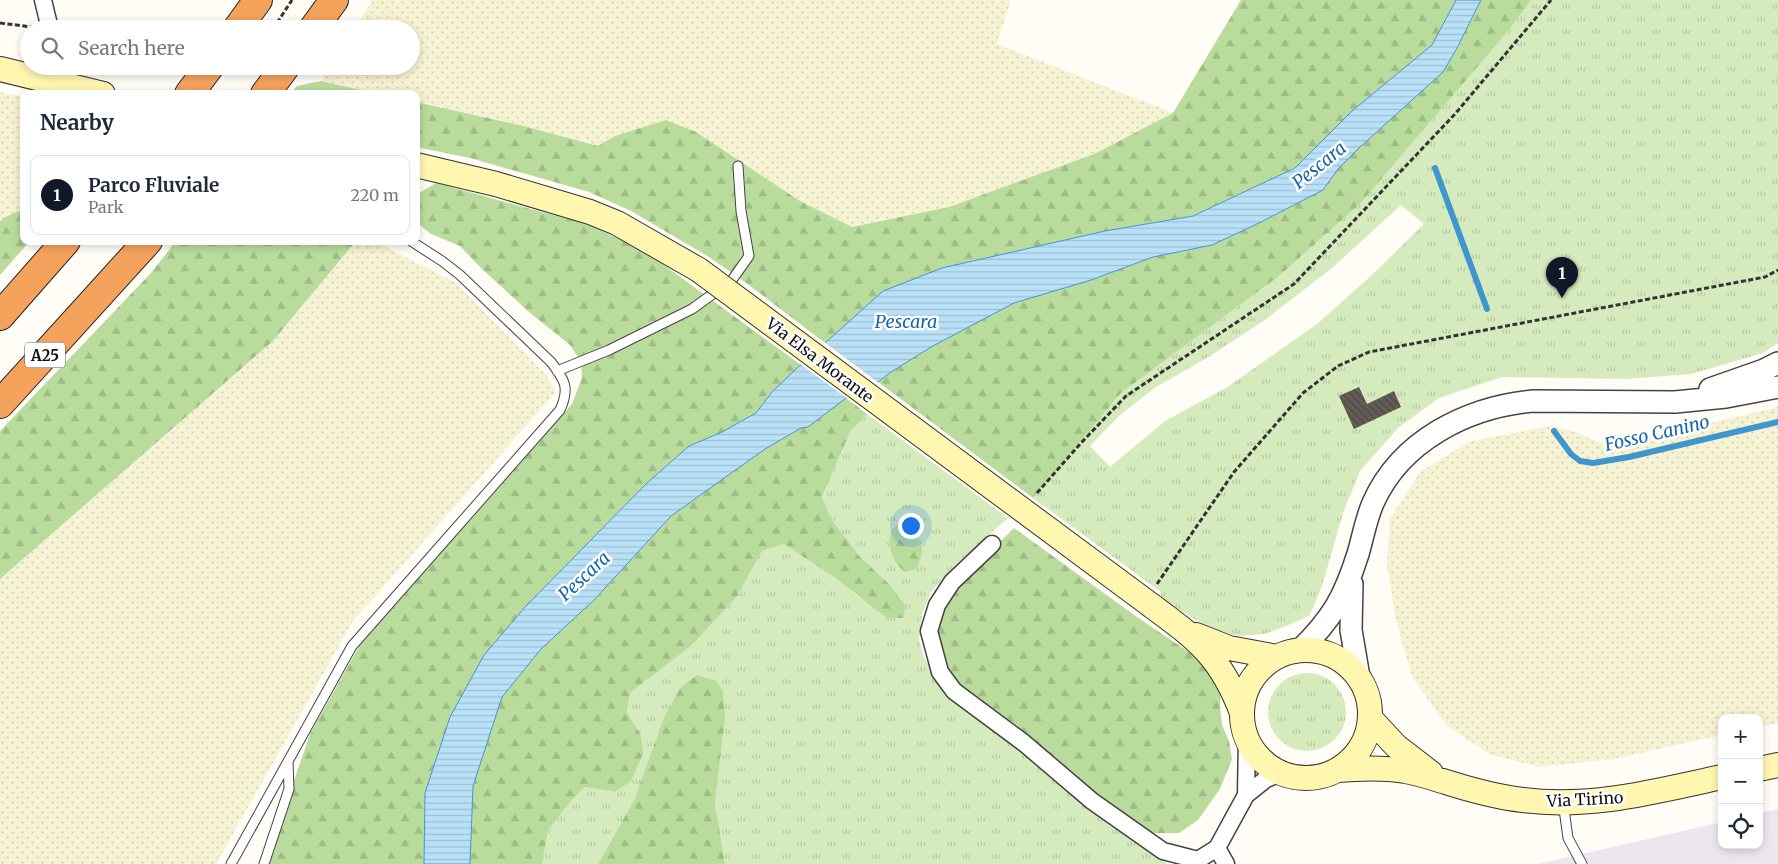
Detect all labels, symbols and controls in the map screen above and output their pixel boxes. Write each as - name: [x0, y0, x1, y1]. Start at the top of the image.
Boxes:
- search box: [20, 20, 420, 75]
- icon: search: [38, 34, 66, 62]
- text: Search here: [78, 36, 185, 60]
- text: Nearby: [40, 109, 114, 136]
- water label: Pescara: [1287, 136, 1351, 194]
- text: Parco Fluviale: [88, 173, 219, 197]
- text: 1: [53, 185, 61, 205]
- text: 220 m: [351, 185, 399, 205]
- text: Park: [88, 197, 124, 217]
- pin: 1: [1546, 257, 1578, 298]
- water label: Pescara: [875, 310, 937, 333]
- street label: Via Elsa Morante: [762, 313, 878, 407]
- road number: A25: [25, 342, 65, 368]
- water label: Fosso Canino: [1601, 410, 1712, 456]
- your location: [898, 513, 924, 539]
- water label: Pescara: [553, 546, 615, 606]
- map controls: [1718, 714, 1763, 849]
- button: +: [1718, 714, 1763, 759]
- button: −: [1718, 759, 1763, 804]
- street label: Via Tirino: [1545, 787, 1624, 811]
- button: locate: [1718, 804, 1763, 849]

